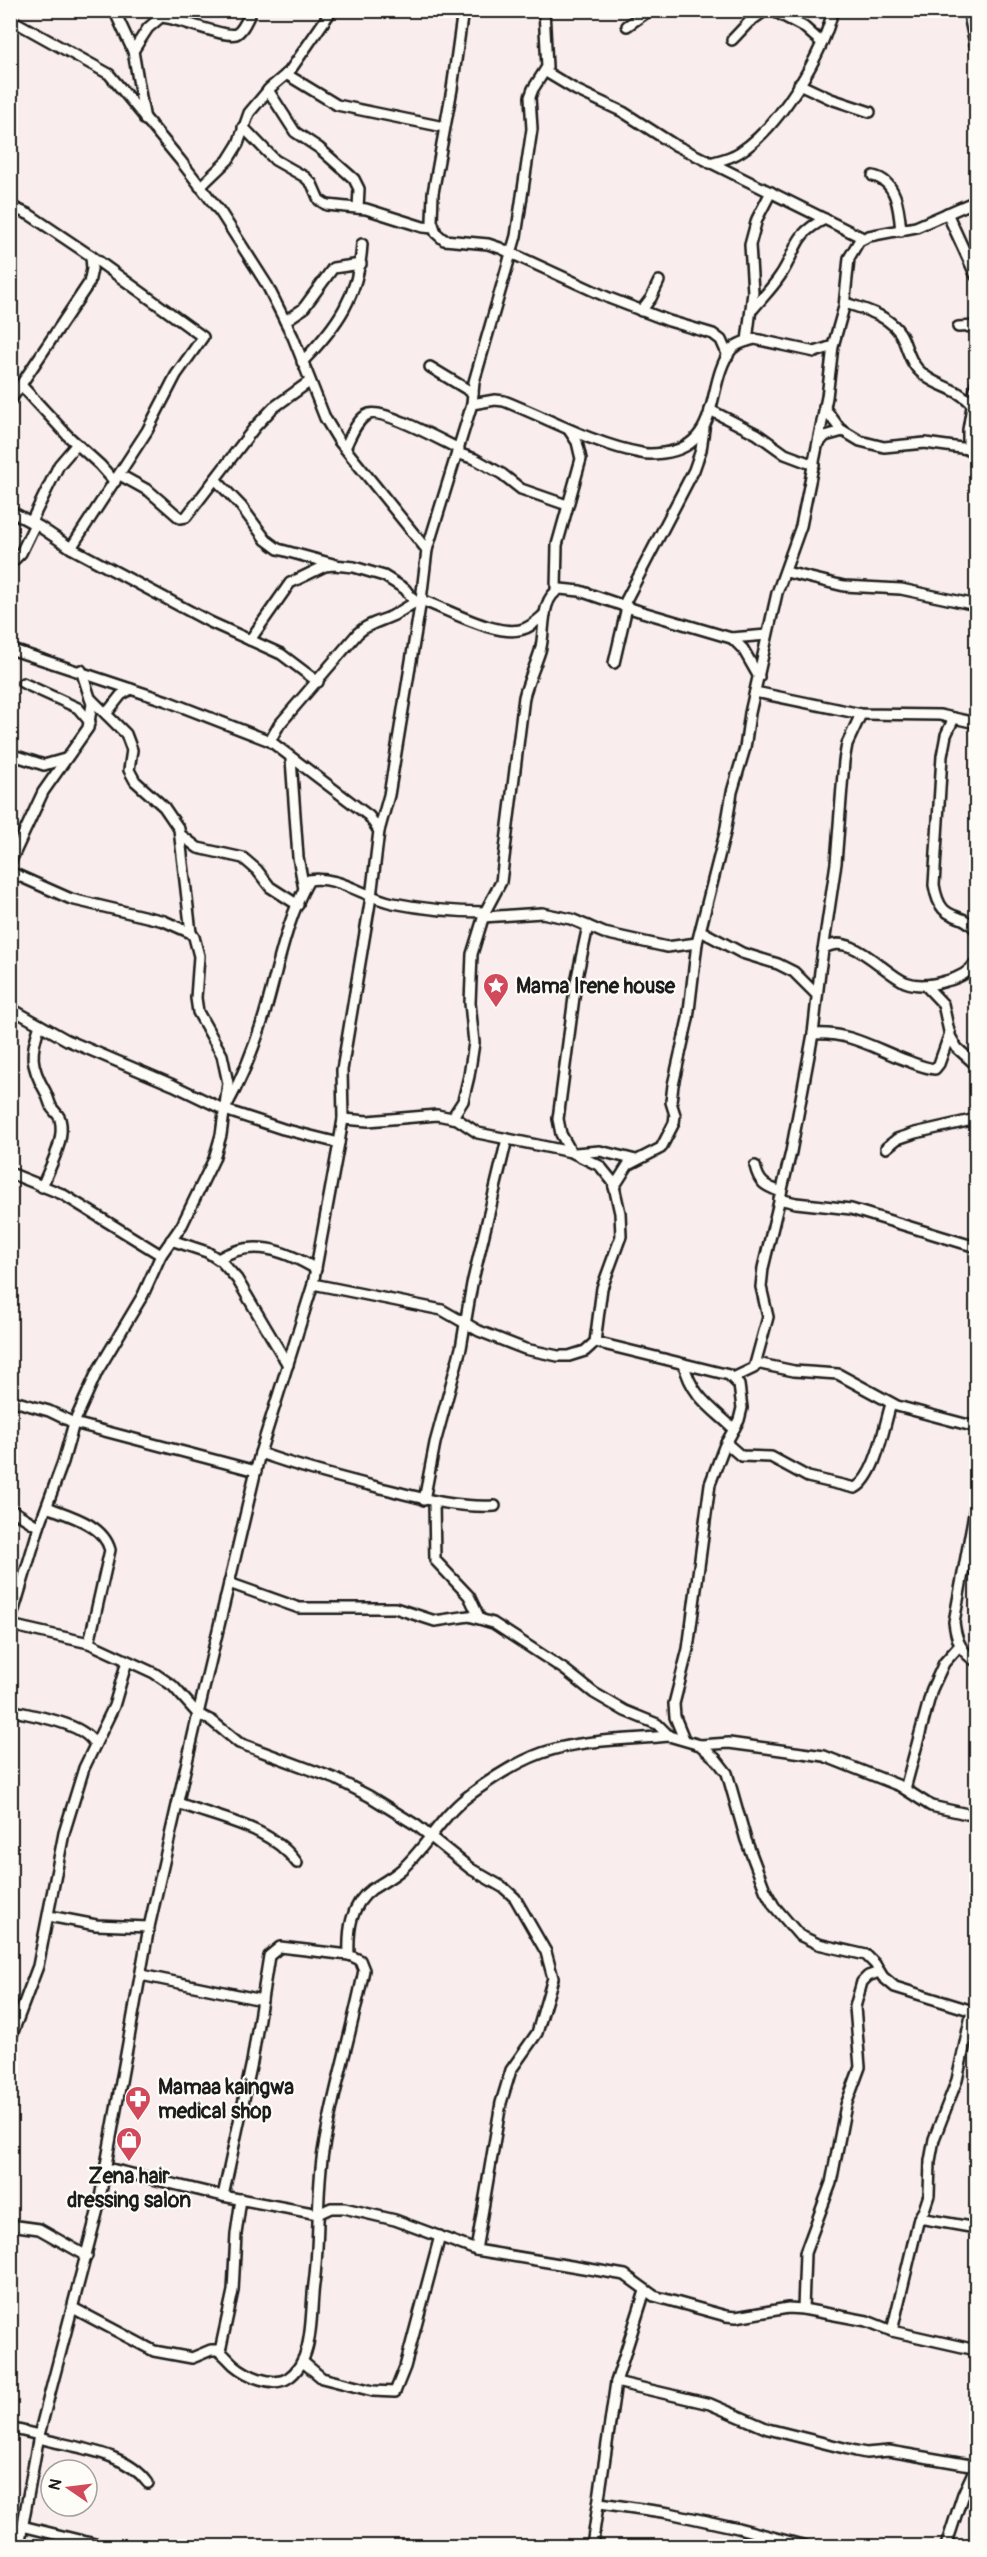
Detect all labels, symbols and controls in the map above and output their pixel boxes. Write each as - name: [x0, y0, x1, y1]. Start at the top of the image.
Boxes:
- place icon: Mama Irene house: [481, 971, 511, 1009]
- place label: Mama Irene house: [516, 973, 676, 1000]
- place label: Mamaa kaingwa medical shop: [158, 2074, 294, 2125]
- pharmacy icon: Mamaa kaingwa medical shop: [123, 2084, 153, 2122]
- shop icon: Zena hair dressing salon: [114, 2125, 144, 2163]
- place label: Zena hair dressing salon: [67, 2163, 191, 2214]
- north arrow: [39, 2458, 99, 2518]
- text: N: [44, 2477, 66, 2492]

